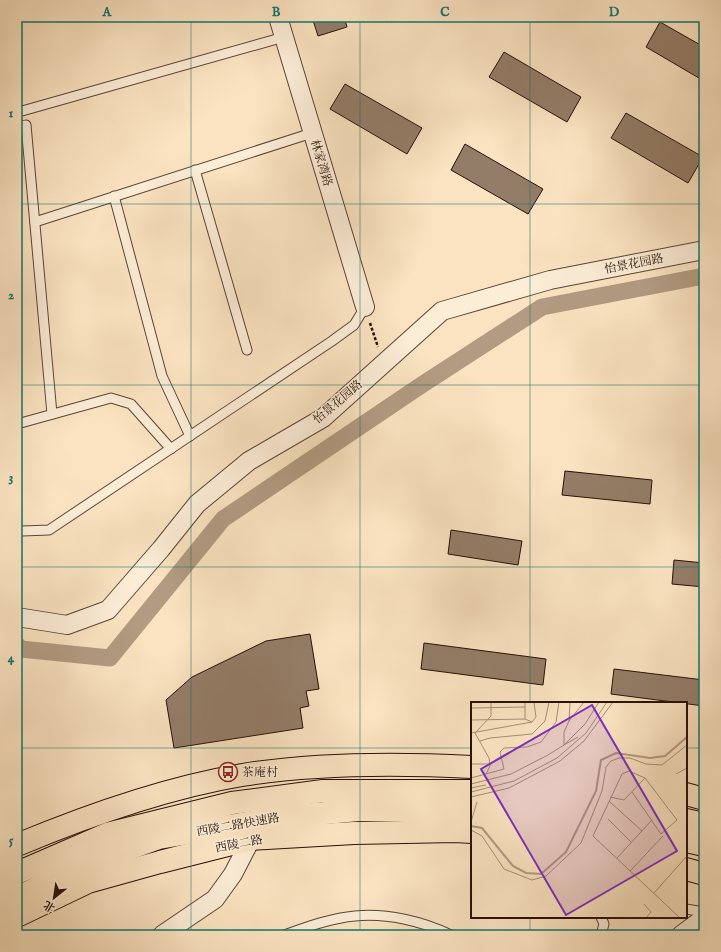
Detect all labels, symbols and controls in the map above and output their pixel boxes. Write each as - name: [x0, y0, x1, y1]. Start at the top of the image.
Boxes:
- text: A: [102, 4, 113, 21]
- text: B: [272, 4, 281, 21]
- text: C: [440, 4, 450, 21]
- text: D: [609, 4, 620, 21]
- text: 1: [9, 105, 14, 122]
- street label: 林家湾路: [307, 138, 335, 188]
- street label: 怡景花园路: [603, 251, 665, 277]
- text: 2: [8, 287, 14, 304]
- street label: 怡景花园路: [310, 377, 366, 427]
- text: 3: [9, 469, 14, 486]
- text: 4: [8, 650, 15, 667]
- inset map: [471, 702, 687, 918]
- bus stop icon: 茶庵村: [217, 761, 239, 783]
- place label: 茶庵村: [242, 765, 278, 780]
- street label: 西陵二路快速路: [195, 810, 281, 840]
- text: 5: [9, 832, 14, 849]
- street label: 西陵二路: [214, 832, 264, 856]
- north arrow: [34, 878, 74, 918]
- text: 北: [41, 897, 58, 915]

